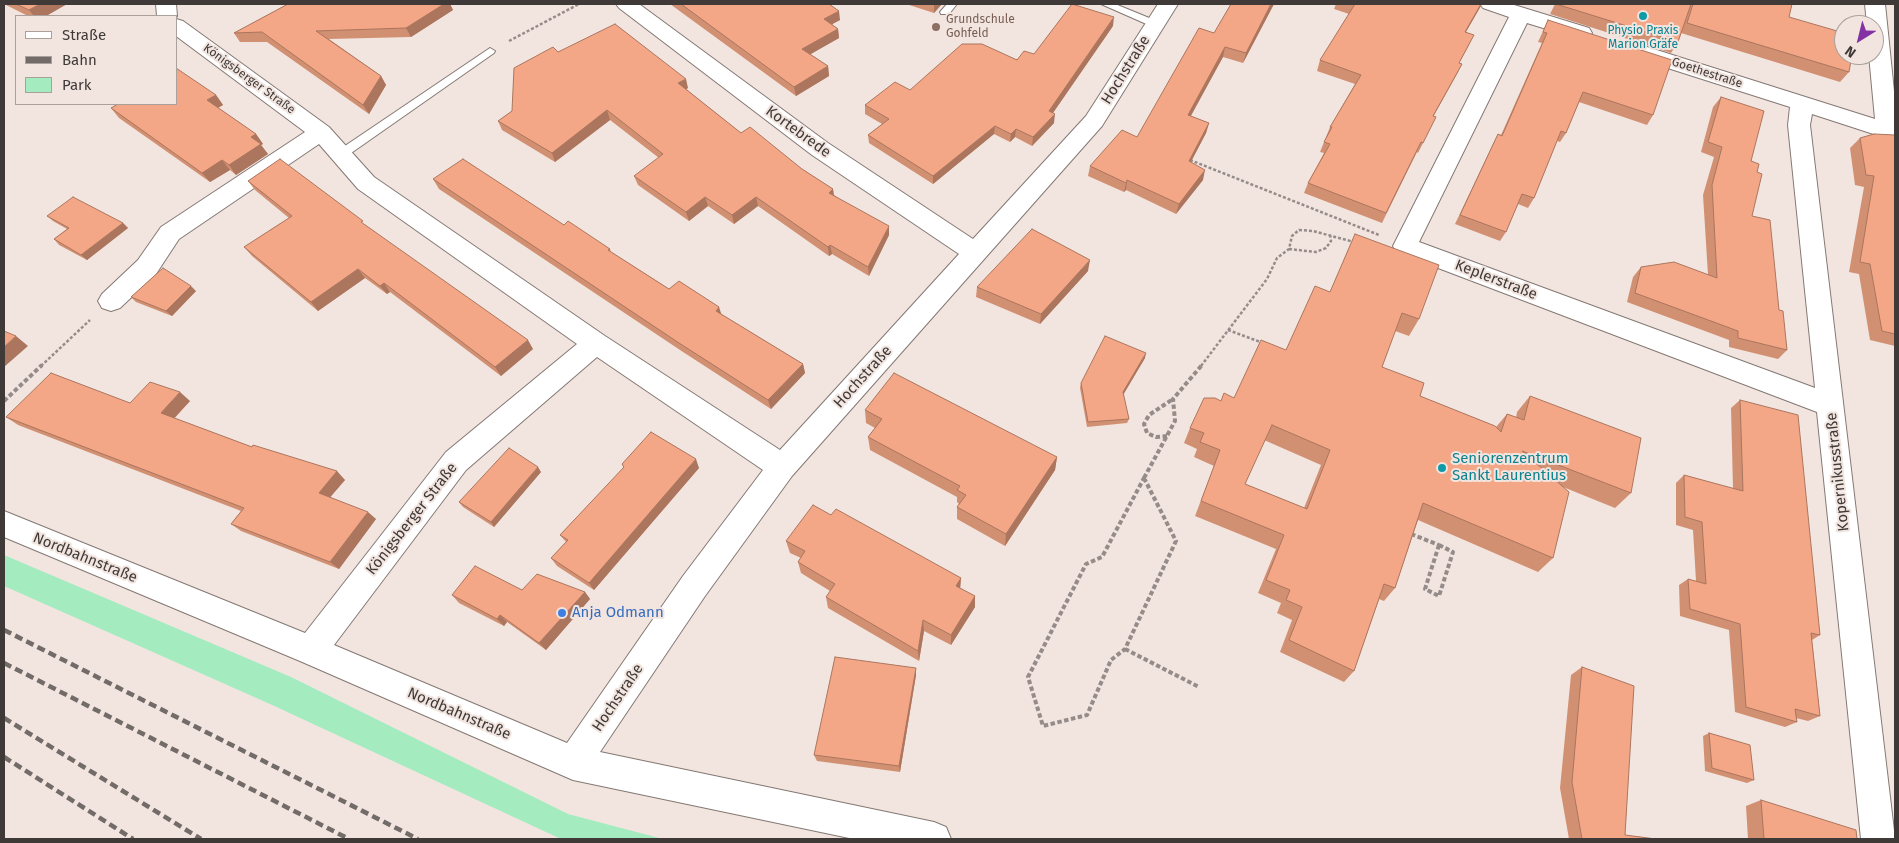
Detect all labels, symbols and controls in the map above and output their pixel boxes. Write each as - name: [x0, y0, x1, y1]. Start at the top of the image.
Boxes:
- marker: Physio Praxis Marion Gräfe: [1637, 10, 1649, 22]
- place label: Grundschule Gohfeld: [946, 13, 1015, 41]
- legend: [15, 15, 178, 105]
- north arrow: [1834, 15, 1884, 65]
- marker: Grundschule Gohfeld: [930, 21, 942, 33]
- place label: Physio Praxis Marion Gräfe: [1608, 24, 1678, 52]
- text: Straße: [62, 26, 106, 44]
- street label: Hochstraße: [1098, 32, 1154, 108]
- street label: Königsberger Straße: [200, 41, 298, 117]
- text: N: [1842, 42, 1859, 61]
- text: Bahn: [62, 51, 97, 69]
- street label: Goethestraße: [1670, 55, 1744, 91]
- text: Park: [62, 76, 92, 94]
- street label: Kortebrede: [762, 102, 834, 162]
- street label: Keplerstraße: [1452, 256, 1540, 304]
- street label: Hochstraße: [830, 342, 896, 412]
- street label: Kopernikusstraße: [1823, 412, 1853, 532]
- place label: Seniorenzentrum Sankt Laurentius: [1452, 450, 1569, 485]
- street label: Königsberger Straße: [363, 459, 461, 579]
- marker: Seniorenzentrum Sankt Laurentius: [1436, 462, 1448, 474]
- street label: Nordbahnstraße: [30, 529, 140, 587]
- place label: Anja Odmann: [572, 604, 664, 622]
- marker: Anja Odmann: [556, 607, 568, 619]
- street label: Hochstraße: [589, 661, 647, 735]
- street label: Nordbahnstraße: [405, 684, 513, 744]

